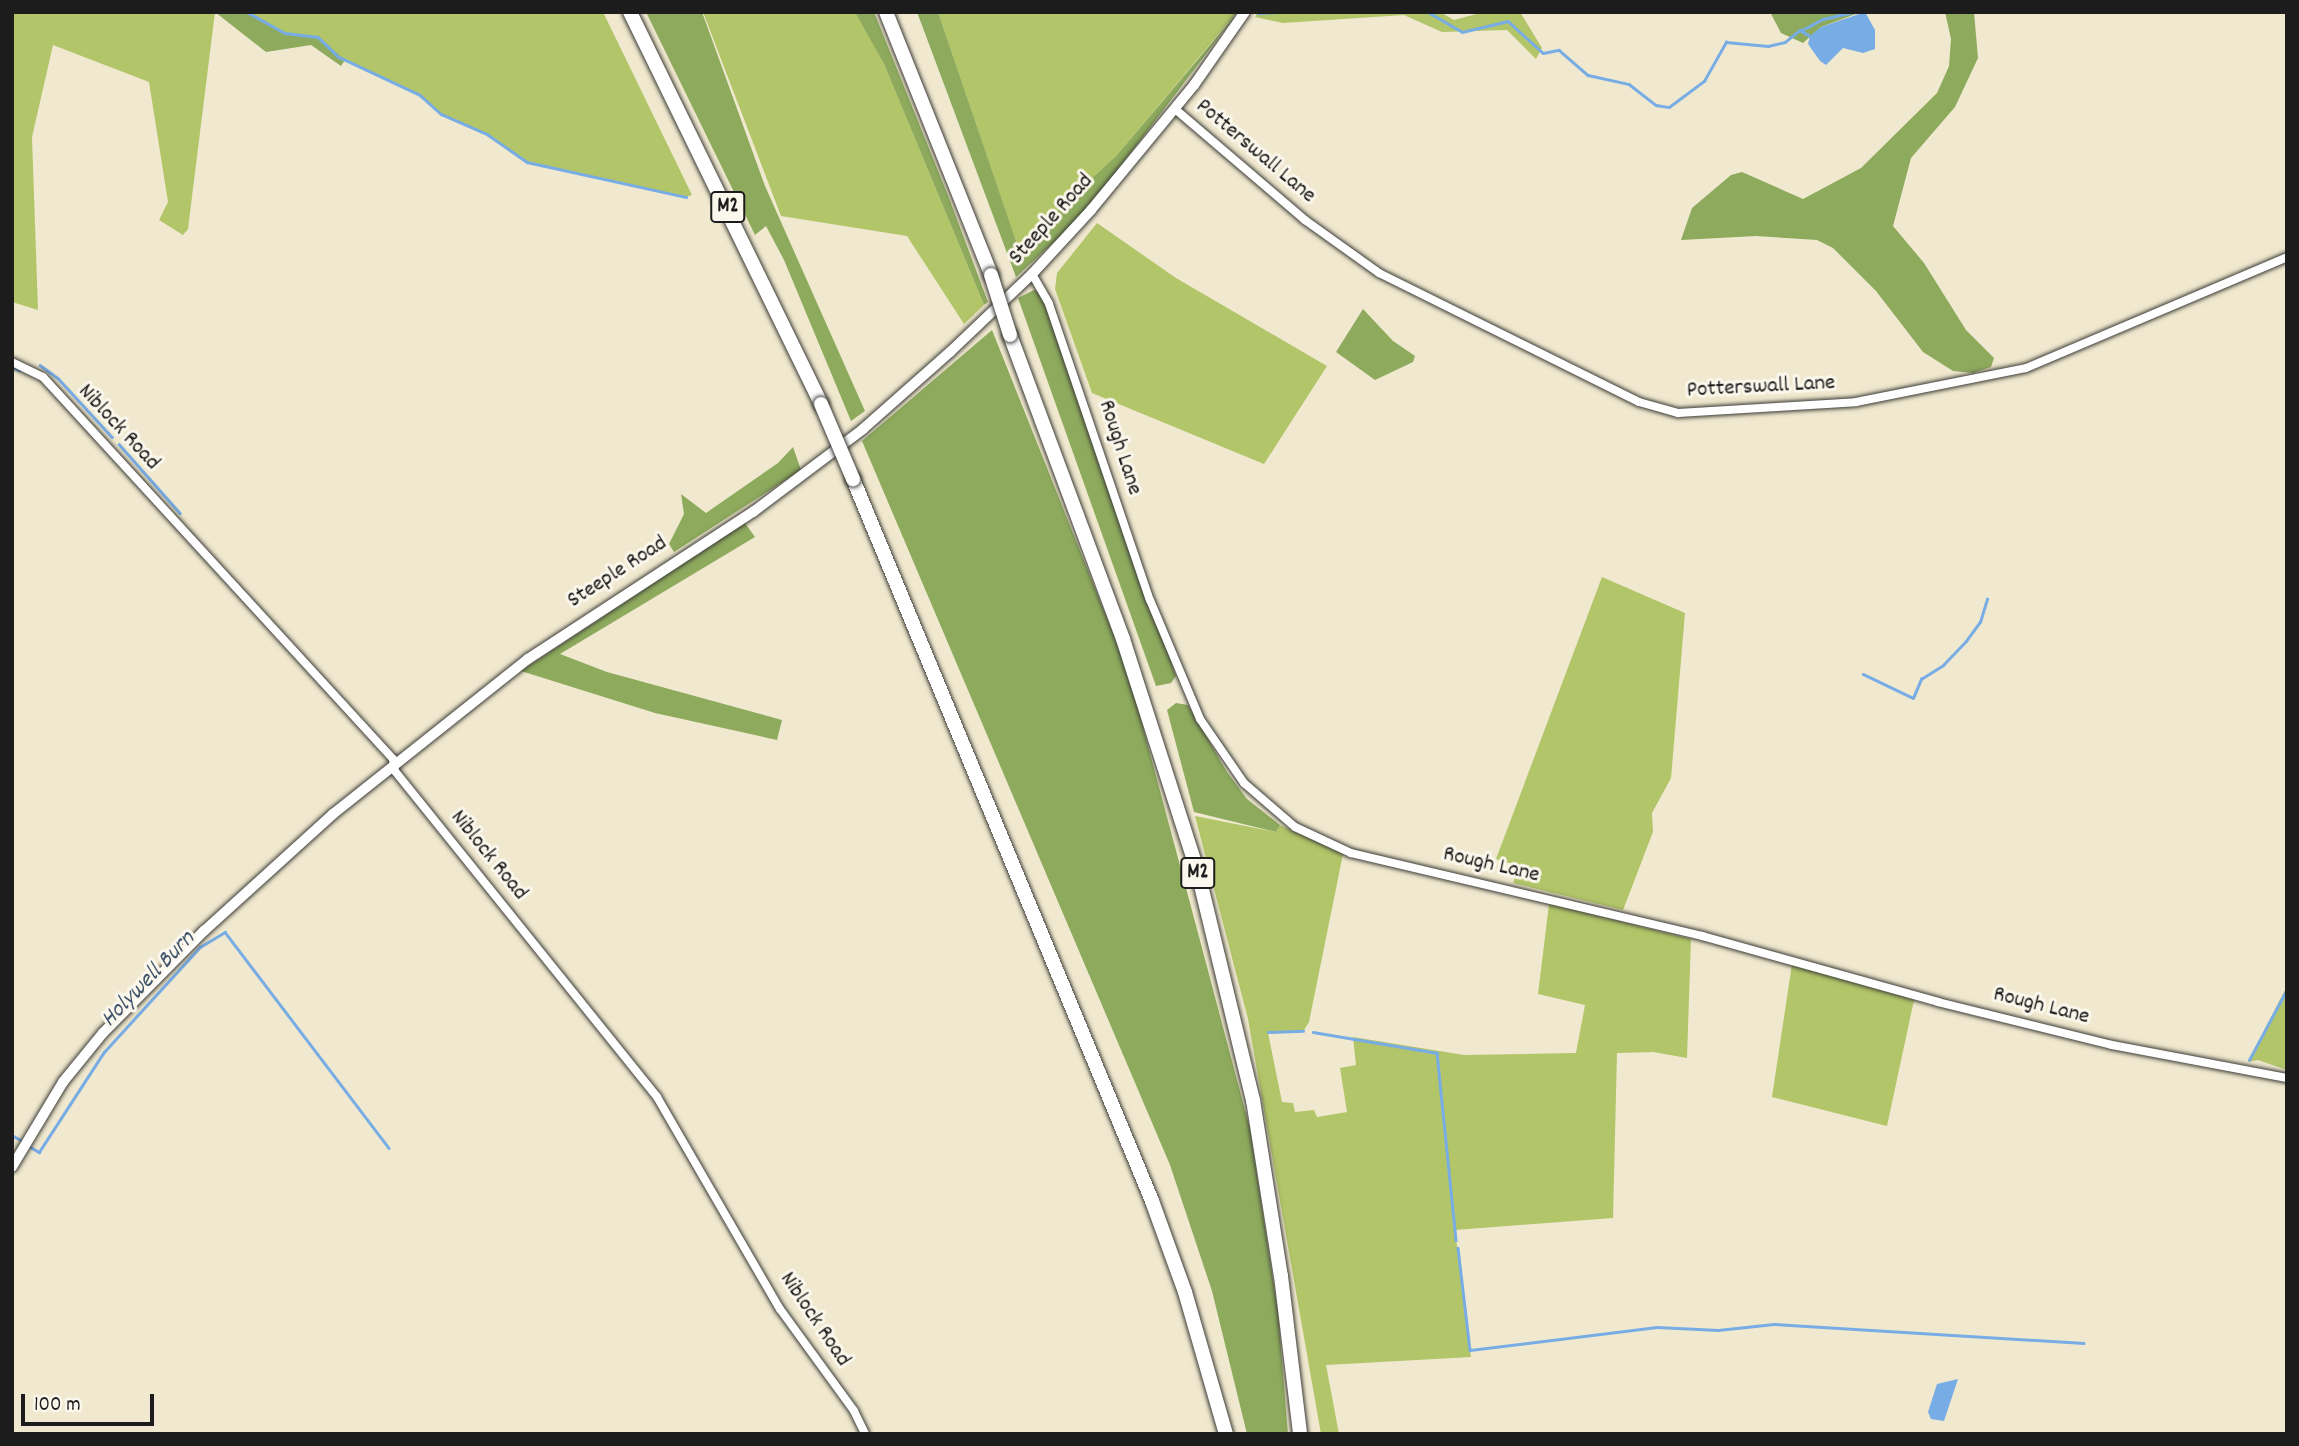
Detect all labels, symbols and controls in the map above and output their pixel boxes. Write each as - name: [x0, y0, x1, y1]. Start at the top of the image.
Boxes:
- street label: Potterswall Lane: [1189, 94, 1321, 210]
- street label: Steeple Road: [1004, 169, 1100, 271]
- road number: M2: [709, 190, 747, 224]
- street label: Potterswall Lane: [1686, 370, 1836, 406]
- street label: Niblock Road: [71, 379, 165, 477]
- street label: Rough Lane: [1091, 397, 1147, 499]
- street label: Steeple Road: [563, 531, 673, 615]
- street label: Niblock Road: [443, 805, 533, 907]
- street label: Rough Lane: [1440, 842, 1542, 890]
- road number: M2: [1179, 856, 1217, 890]
- water label: Holywell Burn: [96, 926, 202, 1034]
- street label: Rough Lane: [1990, 982, 2092, 1032]
- street label: Niblock Road: [772, 1267, 856, 1373]
- scale bar: [24, 1380, 158, 1424]
- text: 100 m: [34, 1391, 81, 1421]

